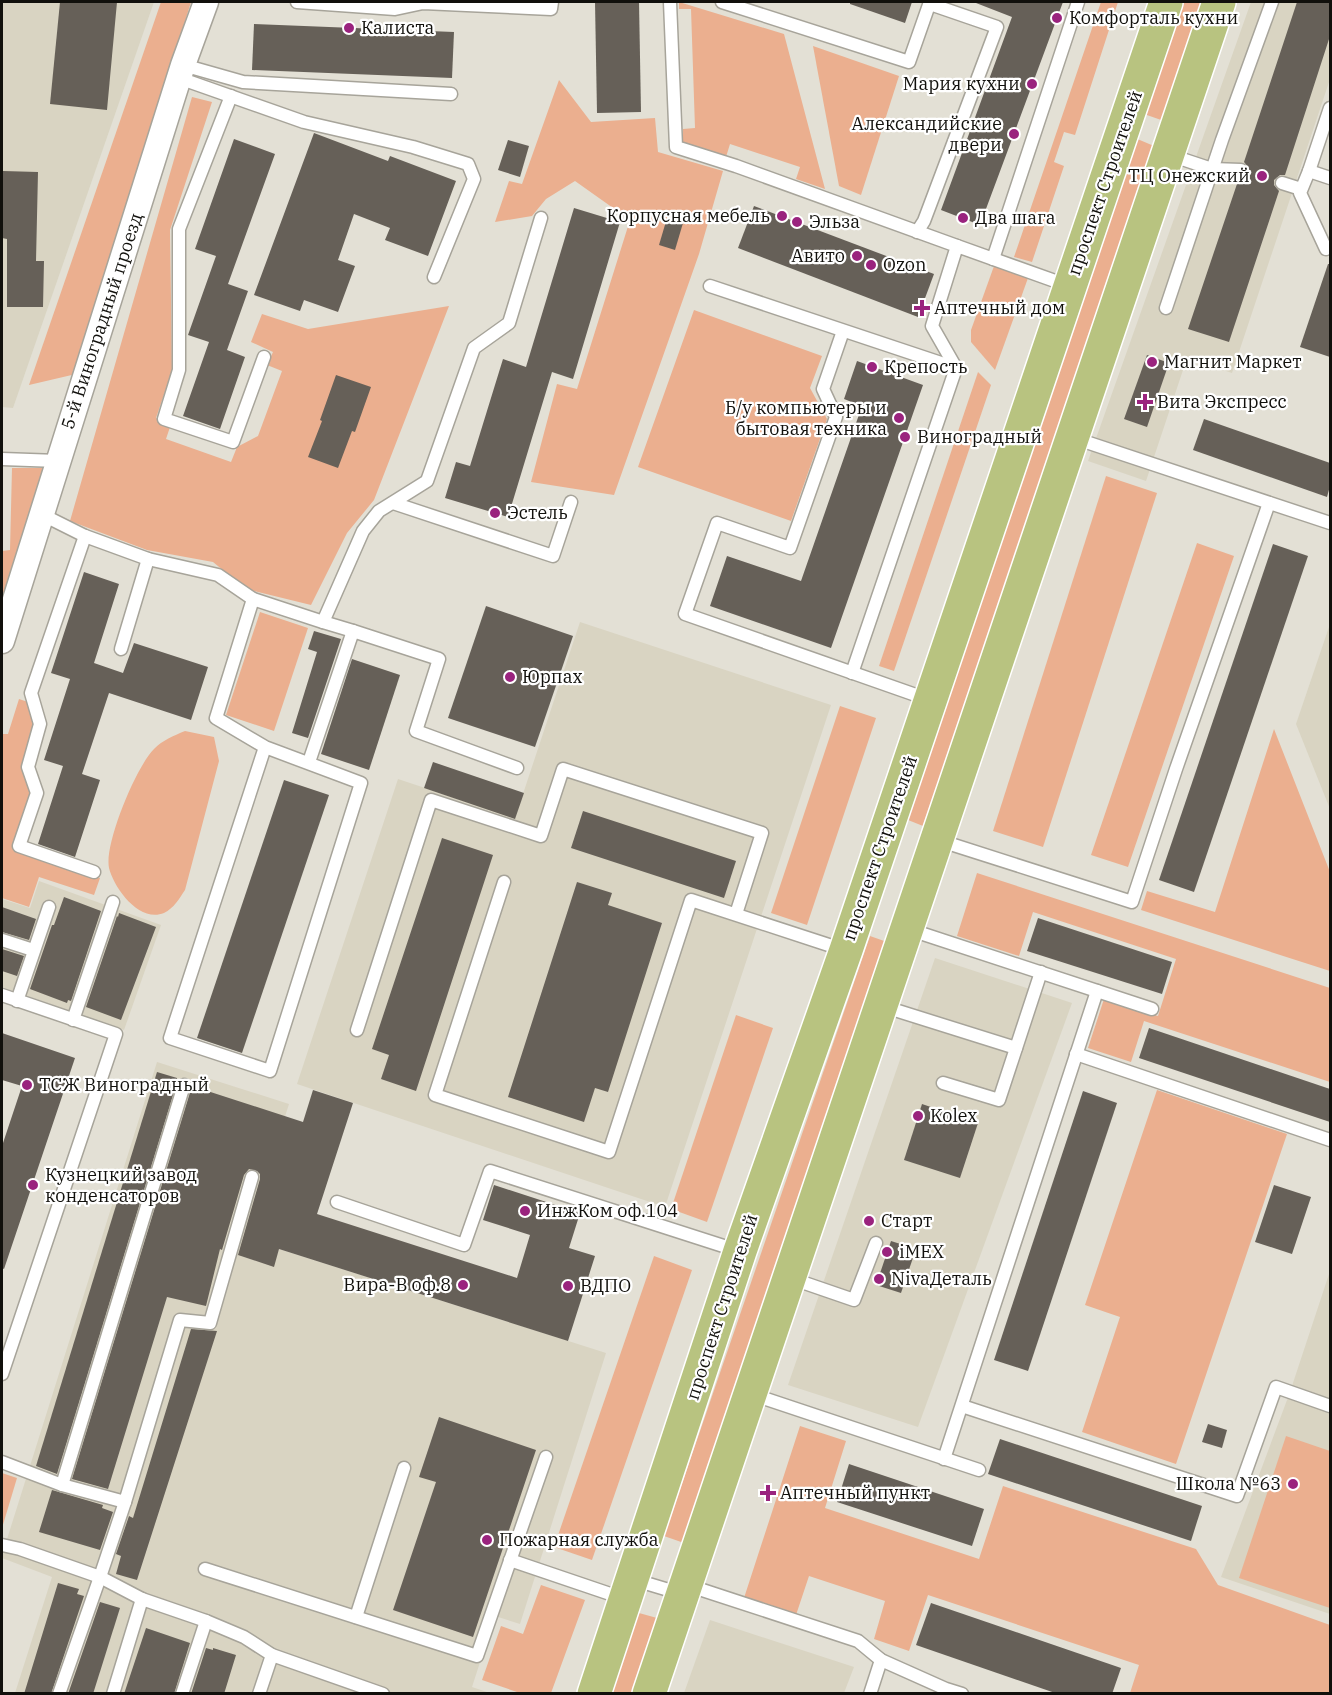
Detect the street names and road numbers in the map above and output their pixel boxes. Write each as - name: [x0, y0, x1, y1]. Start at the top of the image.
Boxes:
- street label: проспект Строителей: [1062, 87, 1147, 278]
- street label: 5-й Виноградный проезд: [56, 210, 147, 432]
- street label: проспект Строителей: [837, 752, 922, 943]
- street label: проспект Строителей: [681, 1211, 762, 1403]

